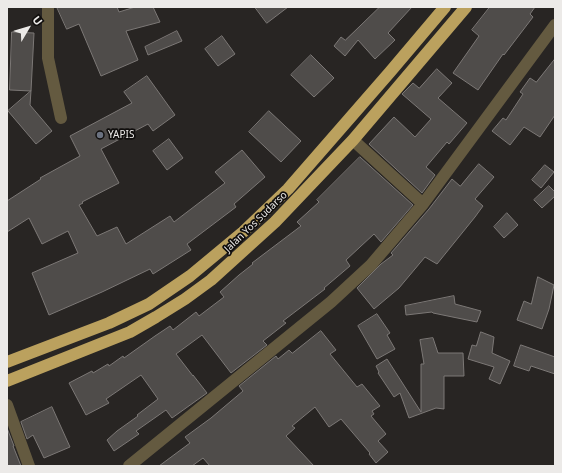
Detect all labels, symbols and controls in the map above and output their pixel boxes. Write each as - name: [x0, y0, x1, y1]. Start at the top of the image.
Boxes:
- north arrow: [8, 8, 48, 48]
- text: U: [29, 12, 46, 28]
- place label: YAPIS: [108, 129, 134, 141]
- marker: YAPIS: [95, 130, 105, 140]
- street label: Jalan Yos Sudarso: [222, 189, 290, 255]

